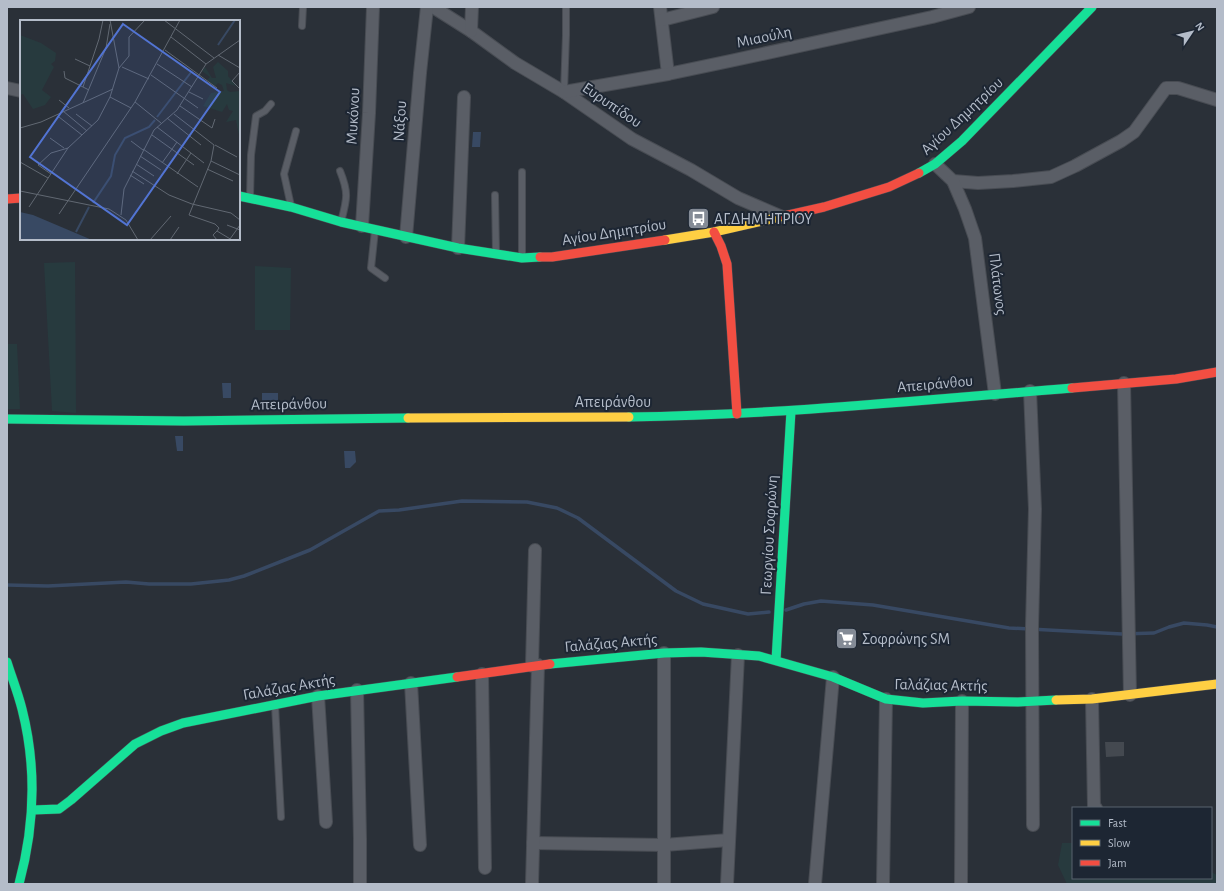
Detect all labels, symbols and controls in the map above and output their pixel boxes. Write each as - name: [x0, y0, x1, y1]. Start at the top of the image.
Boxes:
- north arrow: [1172, 12, 1212, 52]
- inset map: [20, 20, 240, 240]
- text: N: [1193, 20, 1206, 33]
- street label: Μιαούλη: [735, 23, 793, 51]
- street label: Αγίου Δημητρίου: [918, 74, 1006, 158]
- street label: Ευρυπίδου: [579, 79, 645, 131]
- street label: Μυκόνου: [344, 87, 362, 145]
- street label: Νάξου: [391, 100, 409, 142]
- bus stop icon: ΑΓ.ΔΗΜΗΤΡΙΟΥ: [685, 206, 711, 232]
- place label: ΑΓ.ΔΗΜΗΤΡΙΟΥ: [714, 211, 813, 227]
- street label: Αγίου Δημητρίου: [561, 216, 667, 248]
- street label: Πλάτωνος: [985, 252, 1010, 316]
- street label: Απειράνθου: [896, 373, 974, 395]
- street label: Απειράνθου: [575, 394, 651, 410]
- street label: Απειράνθου: [251, 395, 327, 413]
- street label: Γεωργίου Σοφρώνη: [758, 475, 780, 595]
- supermarket icon: Σοφρώνης SM: [834, 626, 860, 652]
- street label: Γαλάζιας Ακτής: [564, 631, 658, 656]
- place label: Σοφρώνης SM: [862, 631, 950, 648]
- street label: Γαλάζιας Ακτής: [242, 671, 336, 704]
- street label: Γαλάζιας Ακτής: [894, 676, 988, 695]
- legend: [1072, 807, 1212, 879]
- text: Fast: [1108, 817, 1127, 829]
- text: Slow: [1108, 837, 1130, 849]
- text: Jam: [1108, 857, 1127, 869]

